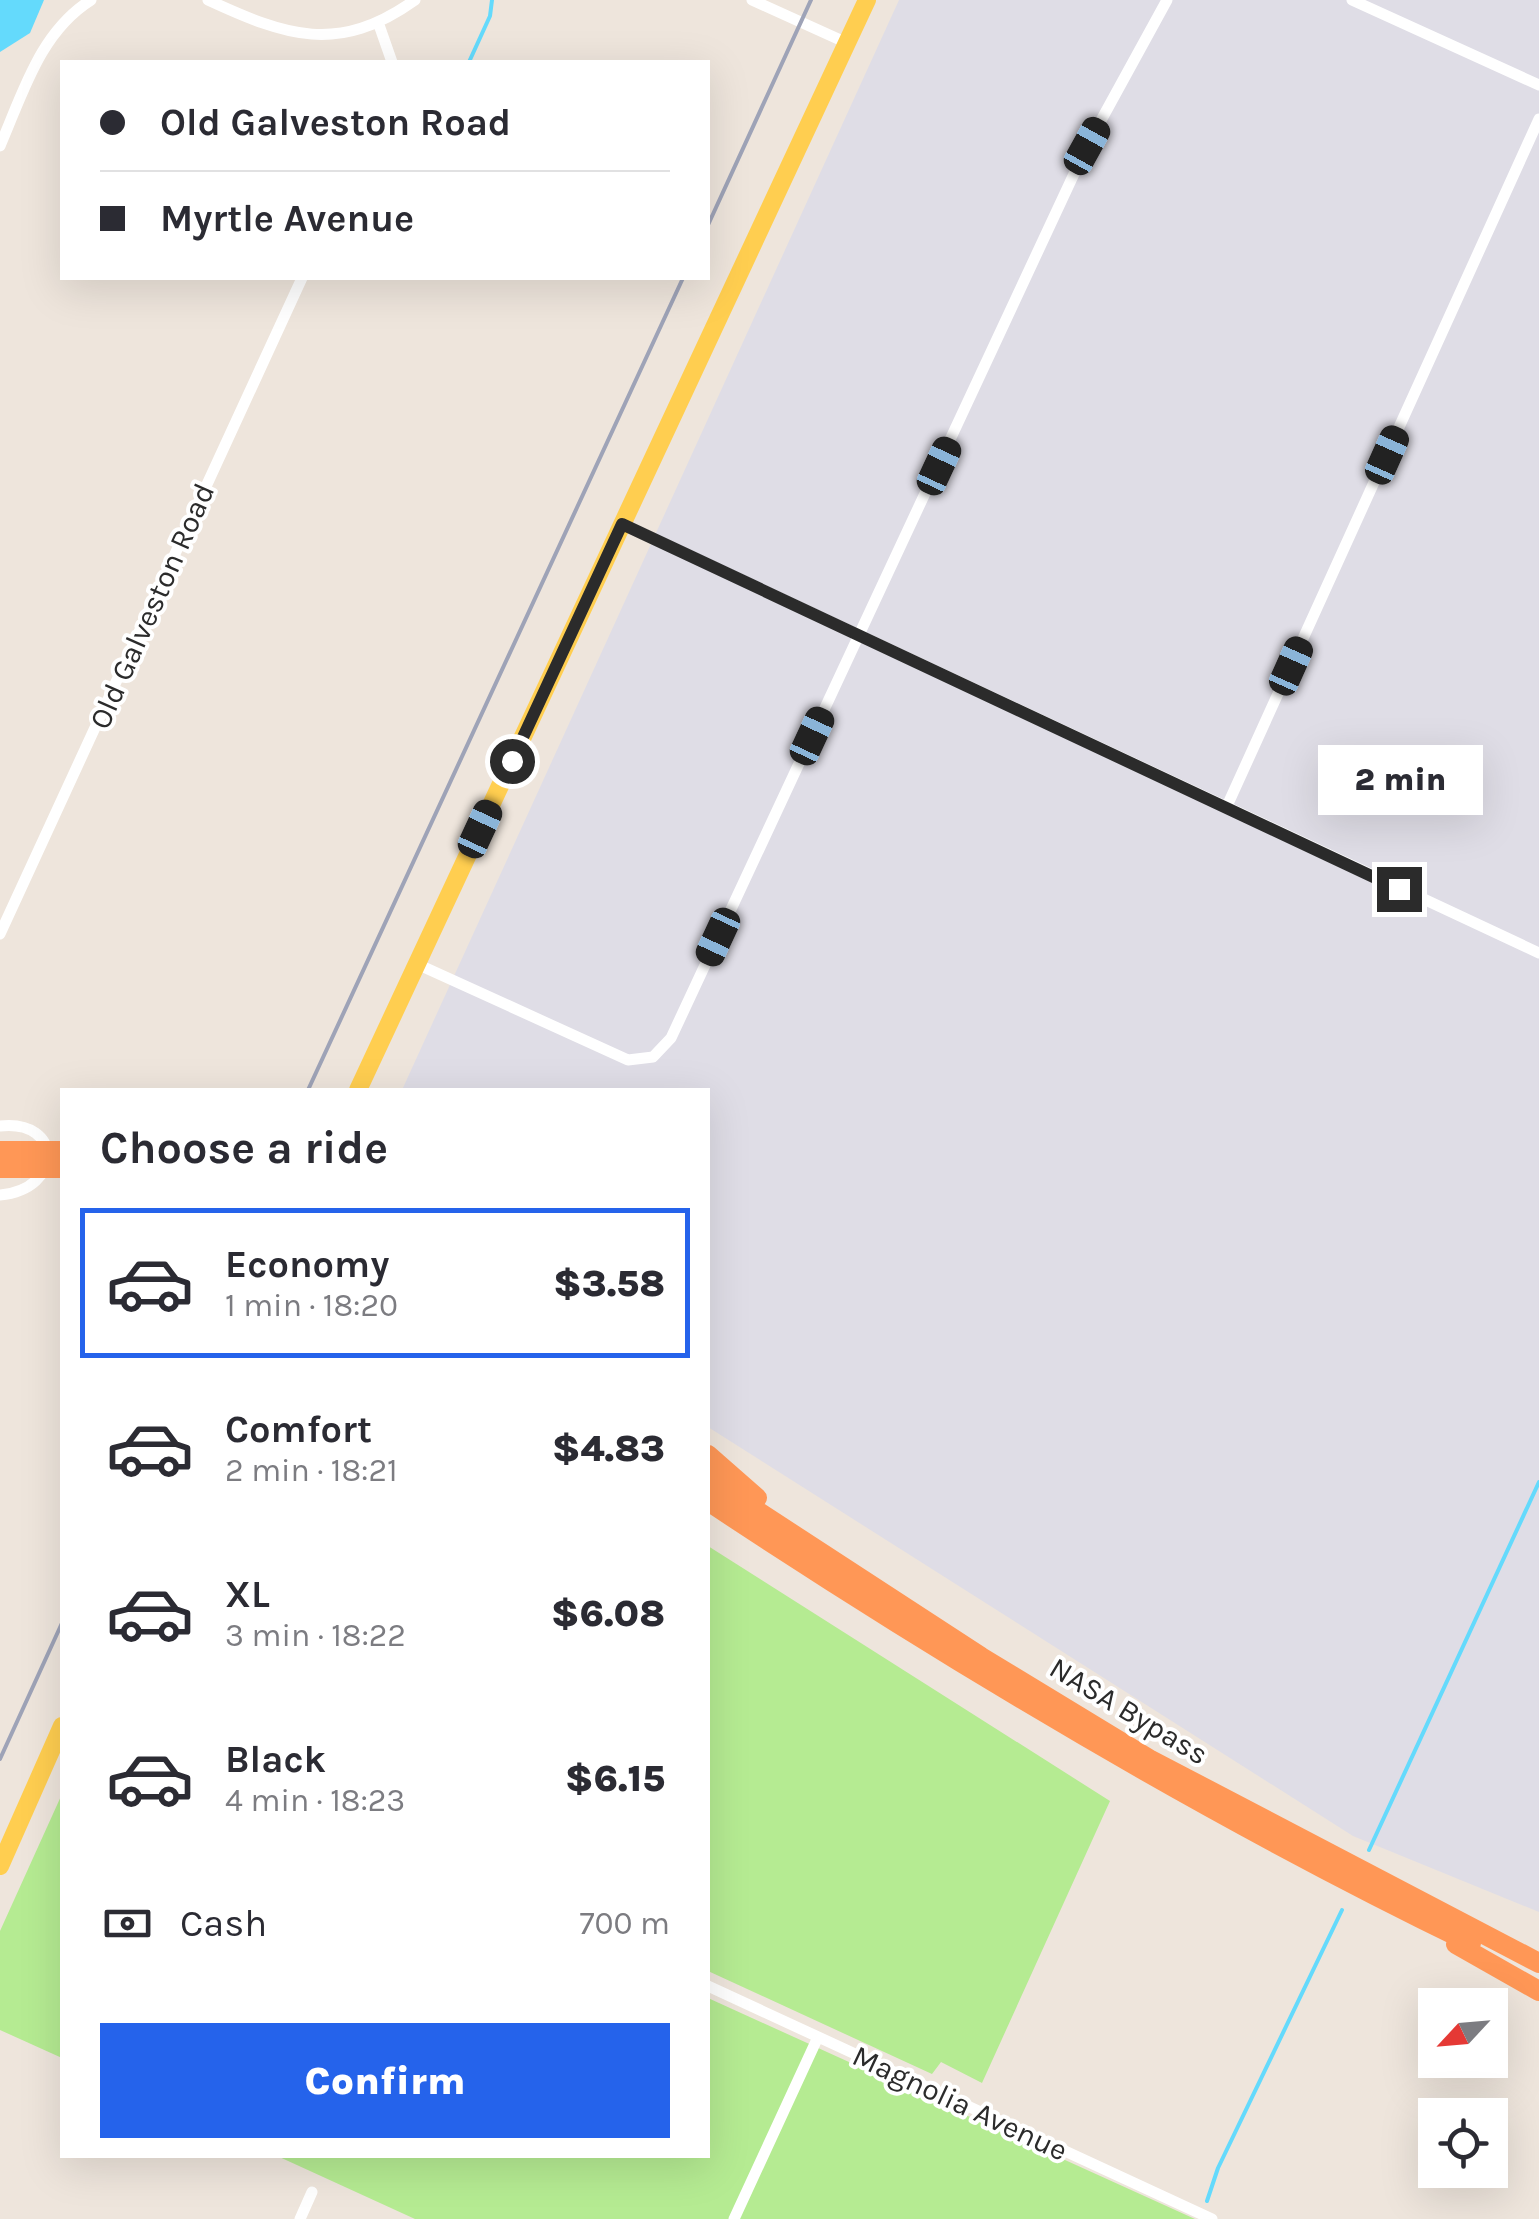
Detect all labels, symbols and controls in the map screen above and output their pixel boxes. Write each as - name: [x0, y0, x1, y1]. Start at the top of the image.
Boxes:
- text: Old Galveston Road: [160, 100, 511, 145]
- car: [1059, 112, 1115, 180]
- text: Myrtle Avenue: [160, 196, 414, 241]
- car: [1361, 421, 1413, 489]
- car: [913, 432, 965, 500]
- street label: Old Galveston Road: [82, 478, 222, 734]
- car: [1265, 632, 1317, 700]
- car: [786, 702, 838, 770]
- route start: [490, 739, 535, 784]
- callout: 2 min: [1316, 744, 1482, 814]
- text: 2 min: [1355, 761, 1446, 798]
- car: [454, 795, 506, 863]
- route end: [1377, 867, 1422, 912]
- car: [692, 903, 744, 971]
- text: Choose a ride: [100, 1122, 388, 1174]
- icon: car: [105, 1238, 195, 1328]
- text: Economy: [225, 1242, 389, 1287]
- text: $3.58: [553, 1261, 665, 1306]
- text: 1 min · 18:20: [225, 1287, 398, 1324]
- icon: car: [105, 1403, 195, 1493]
- text: Comfort: [225, 1407, 372, 1452]
- text: $4.83: [552, 1426, 665, 1471]
- text: 2 min · 18:21: [225, 1452, 398, 1489]
- icon: car: [105, 1568, 195, 1658]
- text: XL: [225, 1572, 270, 1617]
- text: $6.08: [551, 1591, 665, 1636]
- text: 3 min · 18:22: [225, 1617, 406, 1654]
- street label: NASA Bypass: [1043, 1650, 1215, 1772]
- icon: car: [105, 1733, 195, 1823]
- text: Black: [225, 1737, 326, 1782]
- text: $6.15: [565, 1756, 665, 1801]
- text: 4 min · 18:23: [225, 1782, 405, 1819]
- icon: cash: [100, 1896, 155, 1951]
- text: Cash: [180, 1901, 267, 1946]
- text: 700 m: [579, 1905, 670, 1942]
- north arrow: [1418, 1988, 1508, 2078]
- map controls: [1418, 1988, 1508, 2188]
- button: Confirm: [100, 2023, 670, 2138]
- street label: Magnolia Avenue: [847, 2037, 1073, 2169]
- button: locate: [1418, 2098, 1508, 2188]

